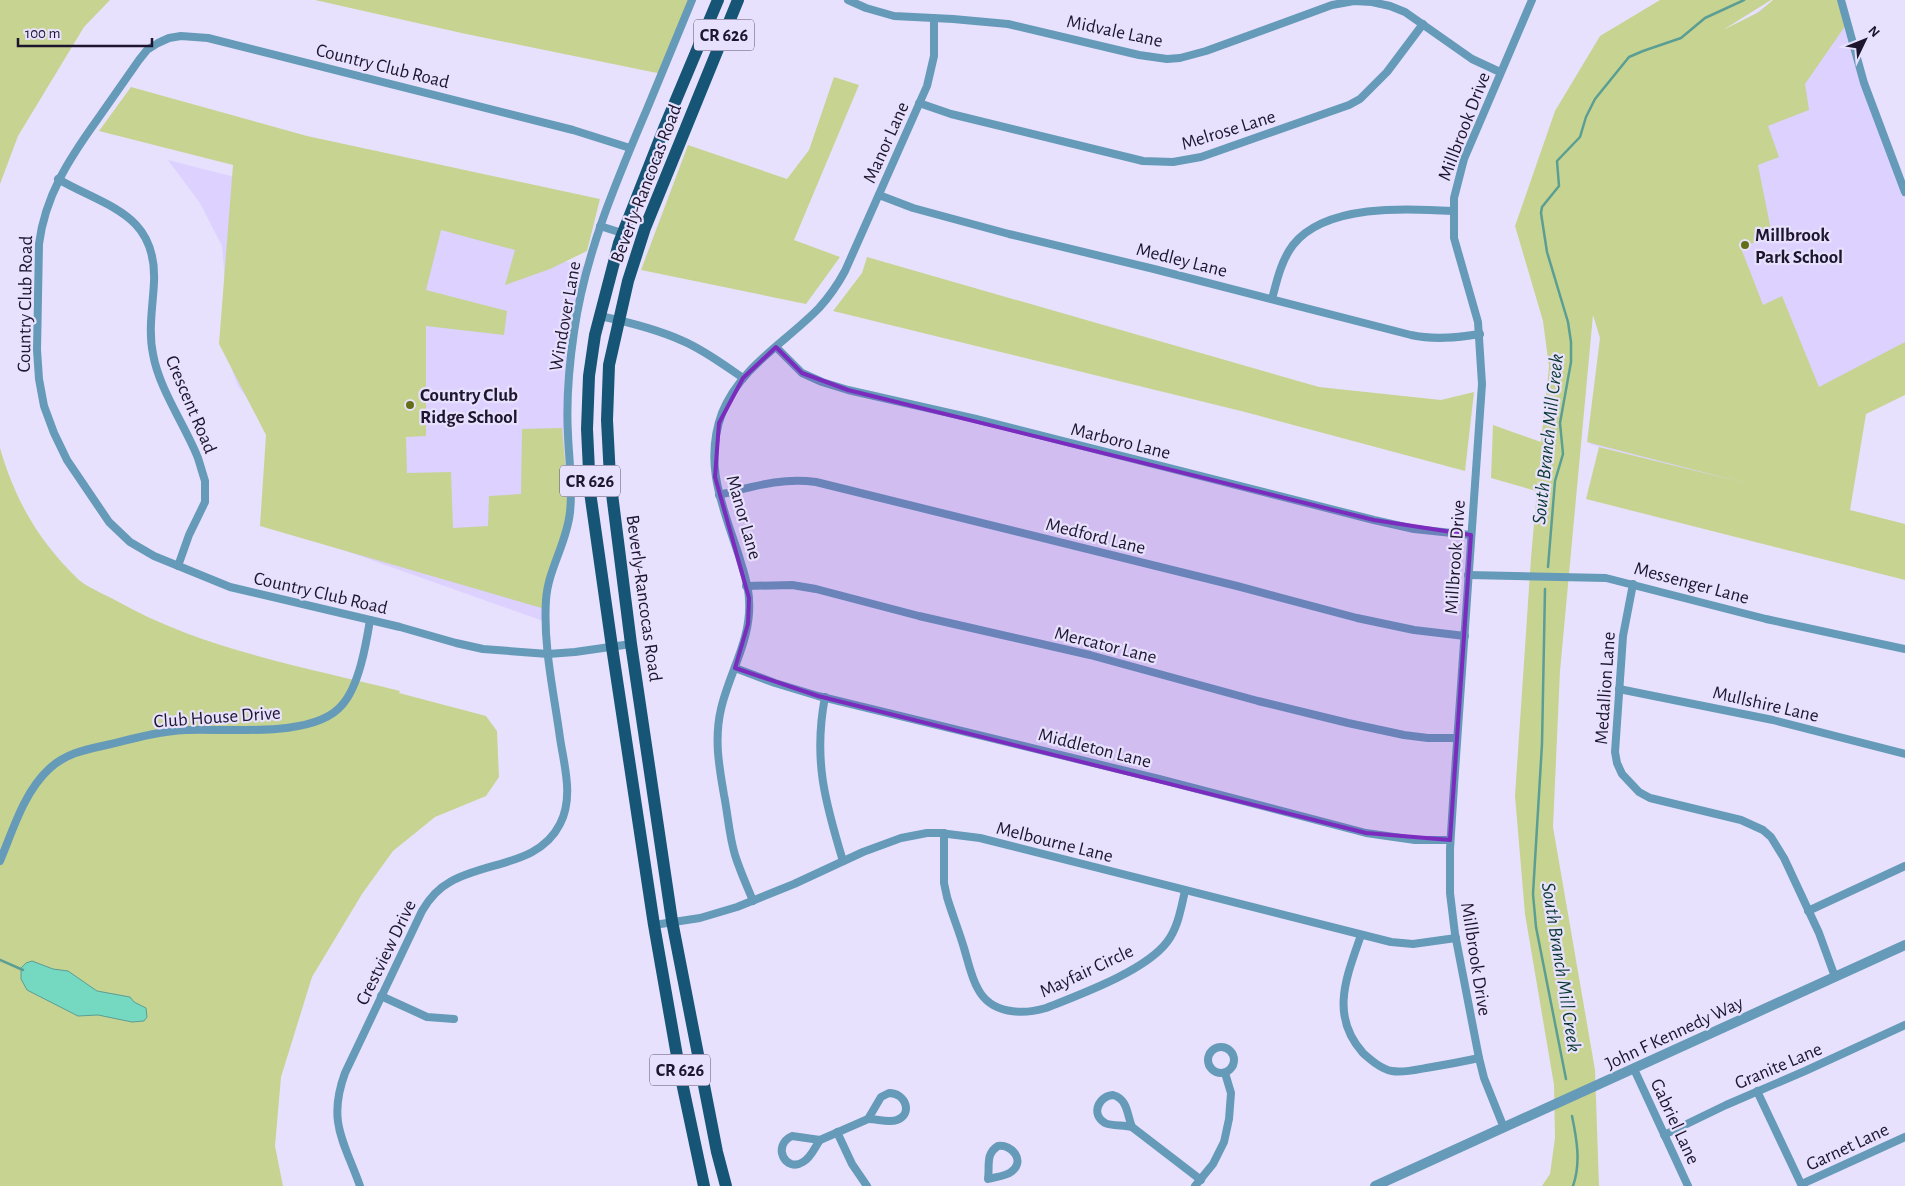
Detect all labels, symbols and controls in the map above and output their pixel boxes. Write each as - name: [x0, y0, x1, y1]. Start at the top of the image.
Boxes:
- street label: Midvale Lane: [1065, 12, 1164, 51]
- scale bar: [18, 15, 151, 47]
- north arrow: [1840, 15, 1890, 65]
- road number: CR 626: [694, 20, 754, 50]
- text: N: [1865, 23, 1882, 40]
- text: 100 m: [25, 26, 60, 41]
- street label: Country Club Road: [314, 41, 451, 92]
- street label: Millbrook Drive: [1435, 70, 1494, 183]
- street label: Manor Lane: [860, 99, 913, 186]
- street label: Beverly-Rancocas Road: [607, 102, 685, 265]
- street label: Melrose Lane: [1179, 107, 1278, 154]
- place label: Millbrook Park School: [1755, 226, 1843, 267]
- street label: Country Club Road: [15, 235, 36, 373]
- marker: Millbrook Park School: [1739, 239, 1751, 251]
- street label: Medley Lane: [1134, 240, 1229, 281]
- street label: Windover Lane: [546, 260, 584, 373]
- street label: Crescent Road: [162, 353, 220, 456]
- water label: South Branch Mill Creek: [1529, 353, 1567, 525]
- place label: Country Club Ridge School: [420, 386, 518, 427]
- marker: Country Club Ridge School: [404, 399, 416, 411]
- street label: Marboro Lane: [1069, 420, 1172, 463]
- road number: CR 626: [560, 466, 620, 496]
- street label: Manor Lane: [722, 473, 765, 562]
- street label: Millbrook Drive: [1442, 499, 1469, 615]
- street label: Beverly-Rancocas Road: [622, 514, 665, 683]
- street label: Medford Lane: [1044, 515, 1147, 558]
- street label: Messenger Lane: [1632, 559, 1751, 608]
- street label: Country Club Road: [252, 569, 390, 618]
- street label: Mercator Lane: [1053, 624, 1159, 667]
- street label: Medallion Lane: [1592, 631, 1619, 745]
- street label: Mullshire Lane: [1711, 683, 1821, 726]
- street label: Club House Drive: [153, 704, 281, 731]
- street label: Middleton Lane: [1036, 725, 1153, 772]
- street label: Melbourne Lane: [994, 819, 1115, 866]
- water label: South Branch Mill Creek: [1538, 881, 1584, 1053]
- street label: Crestview Drive: [353, 897, 420, 1008]
- street label: Millbrook Drive: [1457, 901, 1494, 1017]
- street label: Mayfair Circle: [1037, 941, 1136, 1001]
- street label: John F Kennedy Way: [1603, 993, 1746, 1074]
- street label: Granite Lane: [1732, 1040, 1825, 1093]
- road number: CR 626: [650, 1054, 710, 1086]
- street label: Gabriel Lane: [1647, 1076, 1703, 1167]
- street label: Garnet Lane: [1803, 1120, 1892, 1175]

